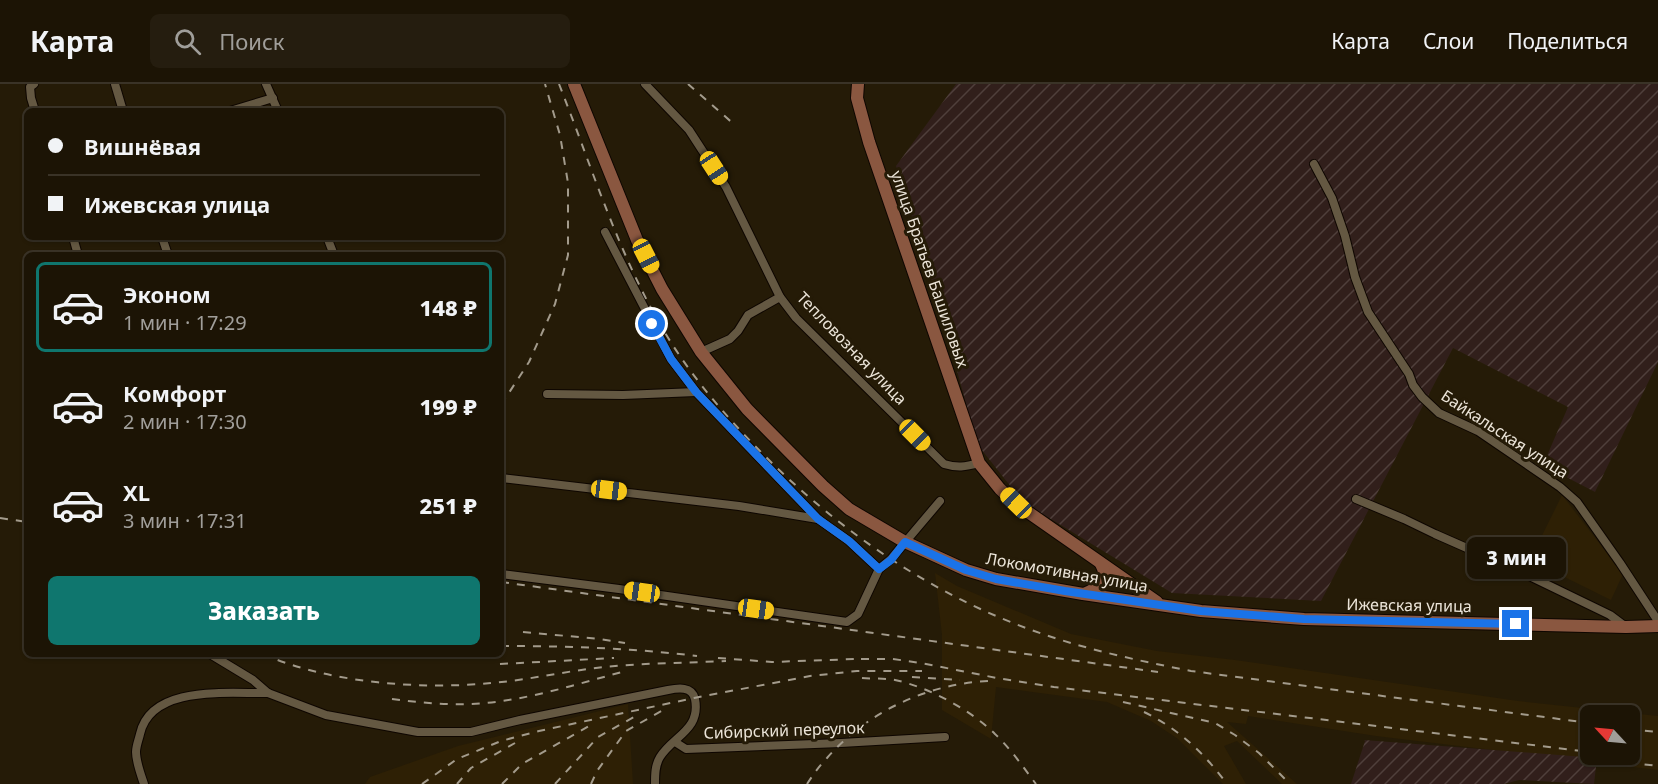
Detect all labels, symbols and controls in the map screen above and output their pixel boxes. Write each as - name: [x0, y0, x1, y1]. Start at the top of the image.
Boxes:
- search box: [150, 14, 570, 68]
- text: Карта: [30, 22, 114, 60]
- icon: search: [171, 25, 204, 58]
- text: Поиск: [219, 26, 285, 56]
- text: Карта: [1331, 27, 1390, 55]
- text: Слои: [1423, 27, 1474, 55]
- text: Поделиться: [1507, 27, 1628, 55]
- text: Вишнёвая: [84, 131, 201, 161]
- car: [697, 148, 731, 188]
- street label: улица Братьев Башиловых: [886, 167, 974, 371]
- text: Ижевская улица: [84, 189, 270, 219]
- car: [630, 236, 662, 276]
- text: Эконом: [123, 279, 211, 309]
- icon: car: [51, 280, 105, 334]
- street label: Тепловозная улица: [792, 287, 912, 409]
- text: 148 ₽: [420, 292, 477, 322]
- text: 1 мин · 17:29: [123, 309, 247, 336]
- route start: [638, 310, 665, 337]
- text: Комфорт: [123, 378, 226, 408]
- icon: car: [51, 379, 105, 433]
- street label: Байкальская улица: [1437, 385, 1573, 483]
- text: 199 ₽: [420, 391, 477, 421]
- text: 2 мин · 17:30: [123, 408, 247, 435]
- car: [896, 416, 934, 454]
- text: XL: [123, 477, 150, 507]
- icon: car: [51, 478, 105, 532]
- car: [590, 479, 628, 501]
- car: [997, 484, 1035, 522]
- text: 251 ₽: [420, 490, 477, 520]
- text: 3 мин · 17:31: [123, 507, 247, 534]
- callout: 3 мин: [1466, 537, 1565, 579]
- text: 3 мин: [1486, 544, 1547, 571]
- street label: Локомотивная улица: [984, 547, 1150, 597]
- button: Заказать: [48, 576, 480, 645]
- car: [623, 581, 661, 603]
- street label: Ижевская улица: [1346, 593, 1472, 617]
- car: [737, 598, 775, 620]
- route end: [1502, 610, 1529, 637]
- north arrow: [1580, 705, 1640, 765]
- map controls: [1580, 705, 1640, 765]
- street label: Сибирский переулок: [703, 716, 865, 744]

